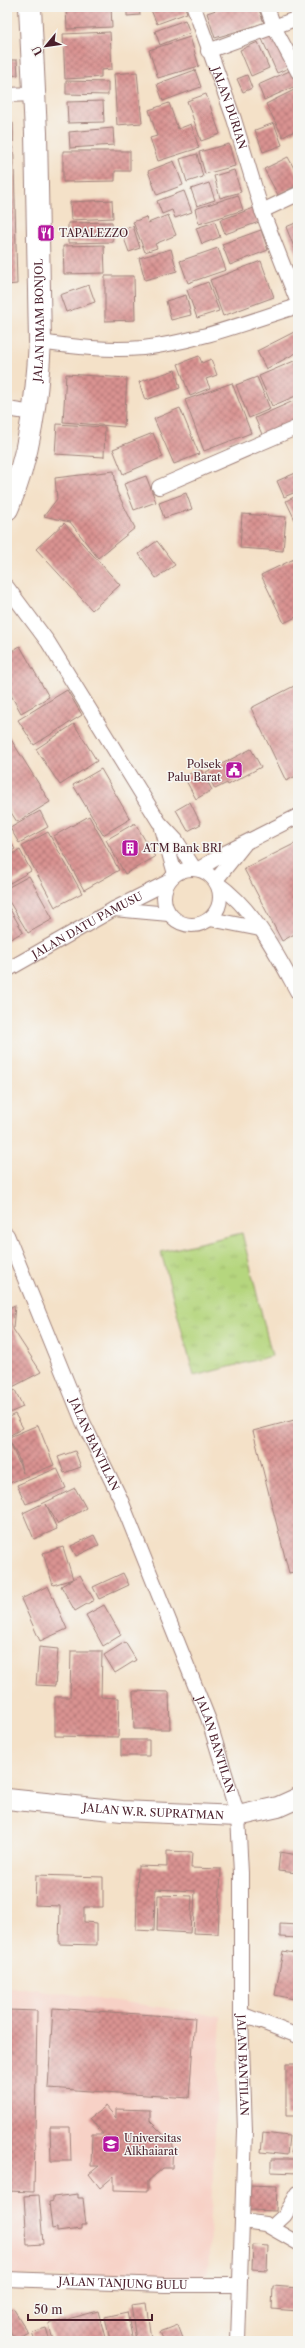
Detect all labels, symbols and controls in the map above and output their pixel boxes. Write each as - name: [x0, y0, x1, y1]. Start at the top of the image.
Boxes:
- north arrow: [26, 26, 66, 66]
- text: U: [29, 43, 46, 58]
- street label: JALAN DURIAN: [208, 63, 250, 151]
- restaurant icon: TAPALEZZO: [36, 223, 56, 243]
- place label: TAPALEZZO: [59, 226, 128, 240]
- street label: JALAN IMAM BONJOL: [30, 258, 47, 384]
- place label: Polsek Palu Barat: [167, 757, 222, 784]
- public building icon: Polsek Palu Barat: [224, 760, 244, 780]
- building icon: ATM Bank BRI: [120, 838, 140, 858]
- place label: ATM Bank BRI: [142, 841, 222, 855]
- street label: JALAN DATU PAMUSU: [28, 889, 145, 962]
- street label: JALAN BANTILAN: [66, 1394, 122, 1493]
- street label: JALAN BANTILAN: [192, 1692, 238, 1795]
- street label: JALAN W.R. SUPRATMAN: [80, 1800, 224, 1822]
- street label: JALAN BANTILAN: [234, 2012, 251, 2116]
- place label: Universitas Alkhaiarat: [123, 2131, 182, 2158]
- school or university icon: Universitas Alkhaiarat: [101, 2134, 121, 2154]
- street label: JALAN TANJUNG BULU: [56, 2274, 188, 2292]
- scale bar: [28, 2296, 152, 2322]
- text: 50 m: [34, 2302, 63, 2317]

